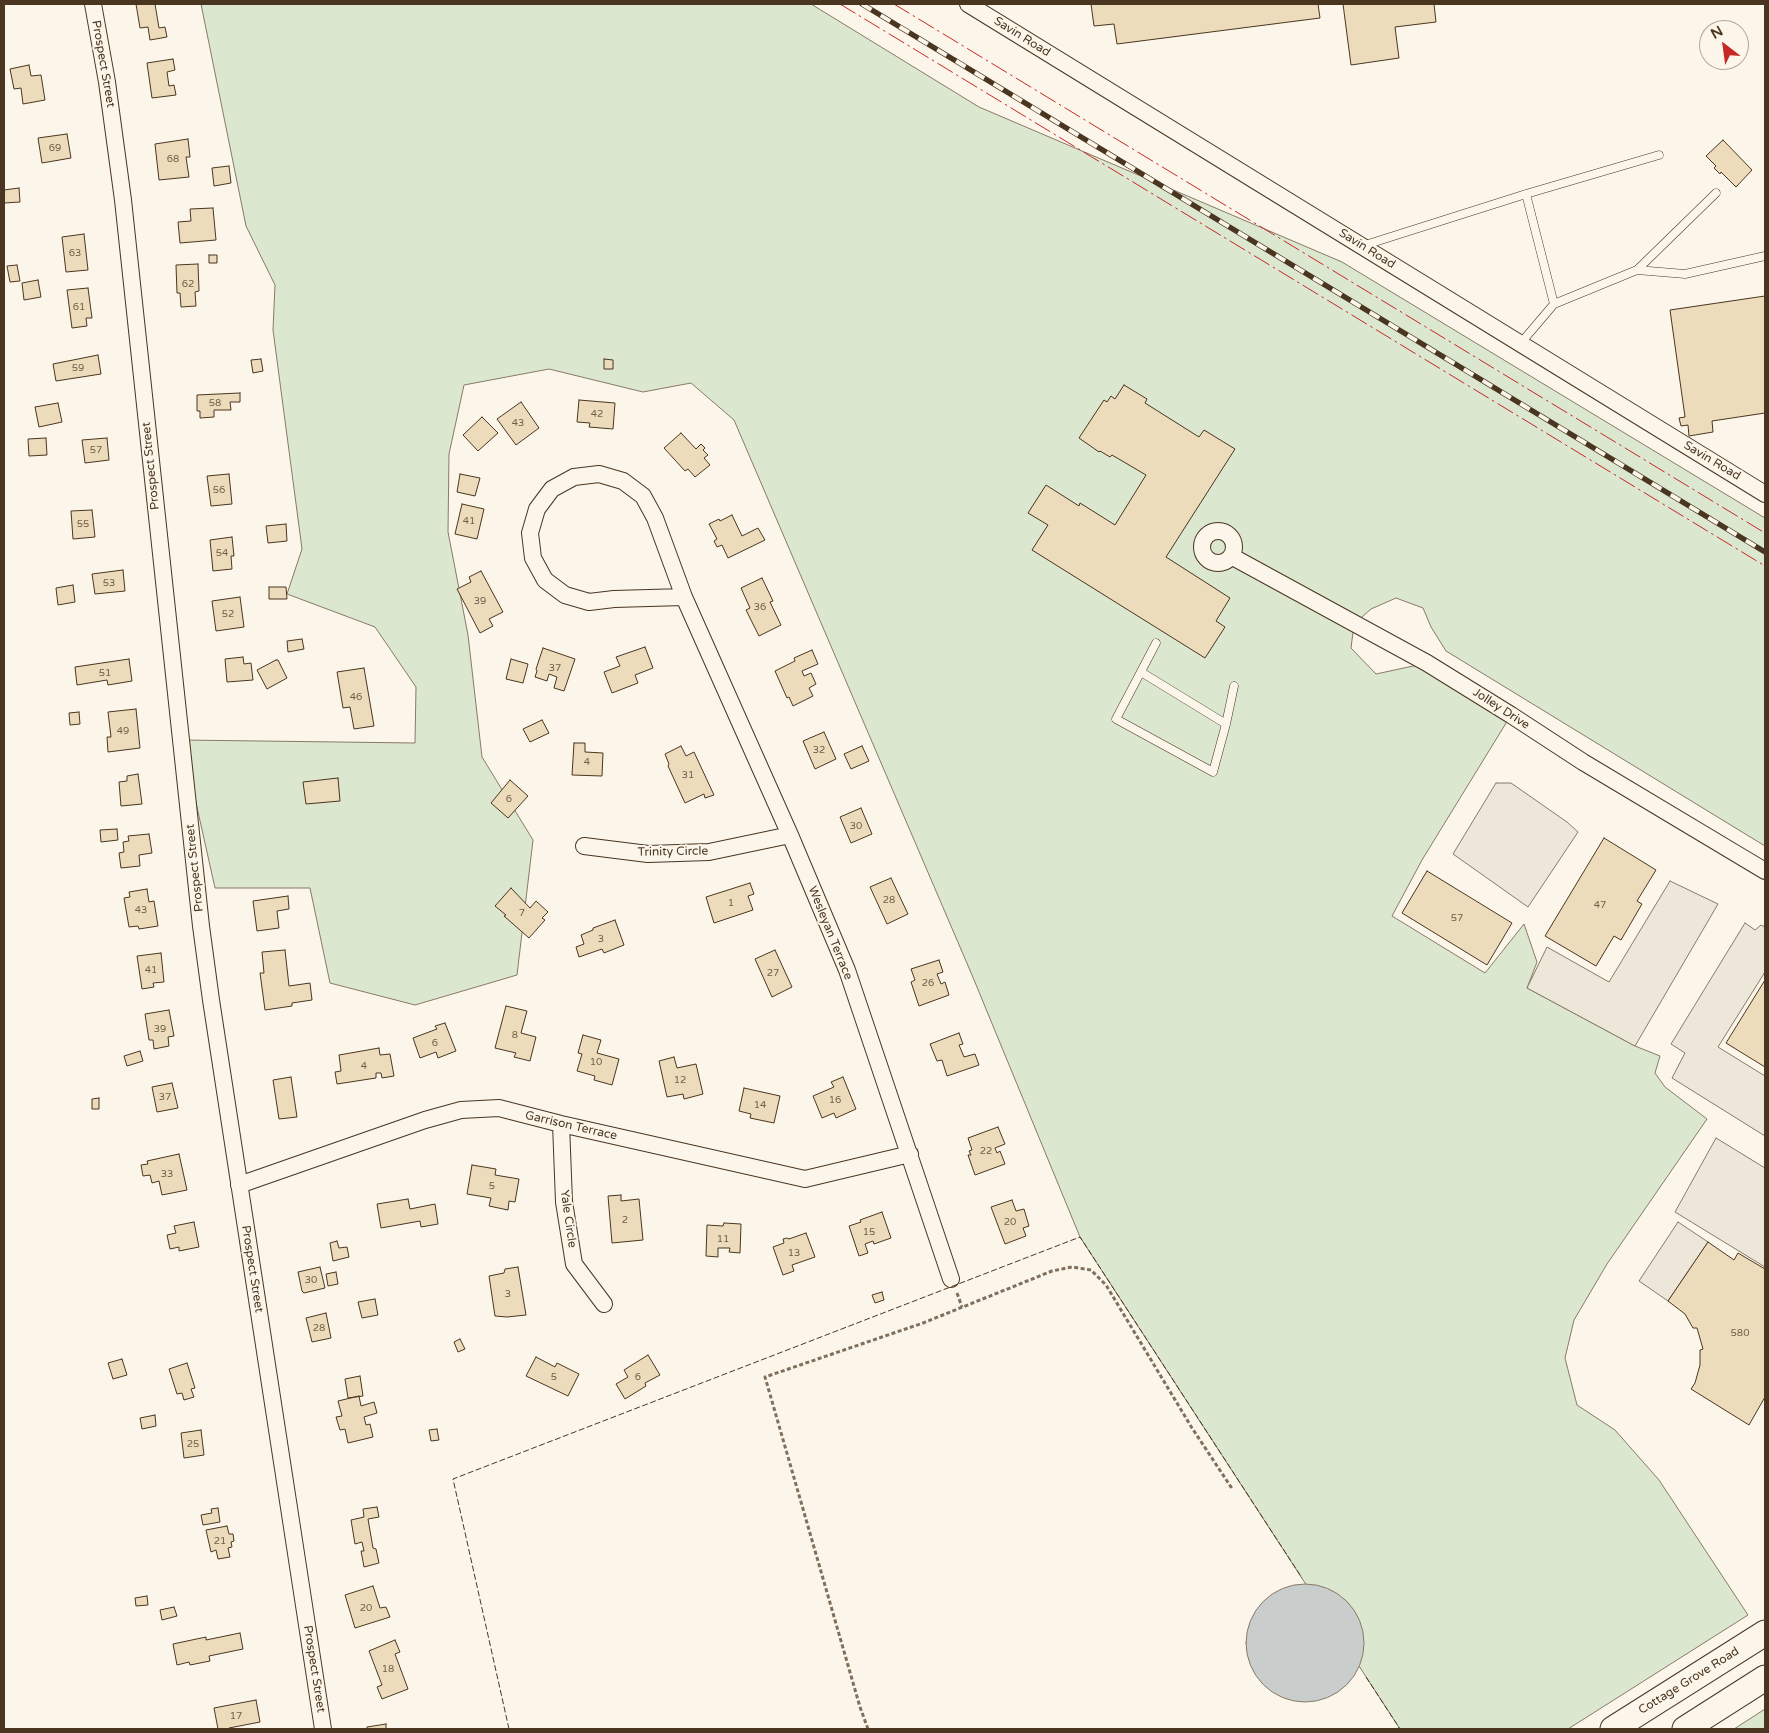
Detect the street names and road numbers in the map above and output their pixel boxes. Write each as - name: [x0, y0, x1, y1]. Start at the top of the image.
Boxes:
- street label: Savin Road: [991, 14, 1053, 60]
- street label: Prospect Street: [88, 19, 118, 109]
- street label: Savin Road: [1336, 226, 1398, 272]
- street label: Prospect Street: [139, 421, 163, 511]
- street label: Savin Road: [1681, 438, 1743, 484]
- street label: Jolley Drive: [1470, 685, 1532, 733]
- street label: Prospect Street: [183, 823, 207, 913]
- street label: Trinity Circle: [638, 844, 708, 860]
- street label: Wesleyan Terrace: [805, 884, 855, 982]
- street label: Garrison Terrace: [524, 1108, 618, 1144]
- street label: Yale Circle: [557, 1189, 579, 1249]
- street label: Prospect Street: [238, 1224, 266, 1314]
- street label: Prospect Street: [300, 1624, 328, 1714]
- street label: Cottage Grove Road: [1636, 1644, 1742, 1718]

